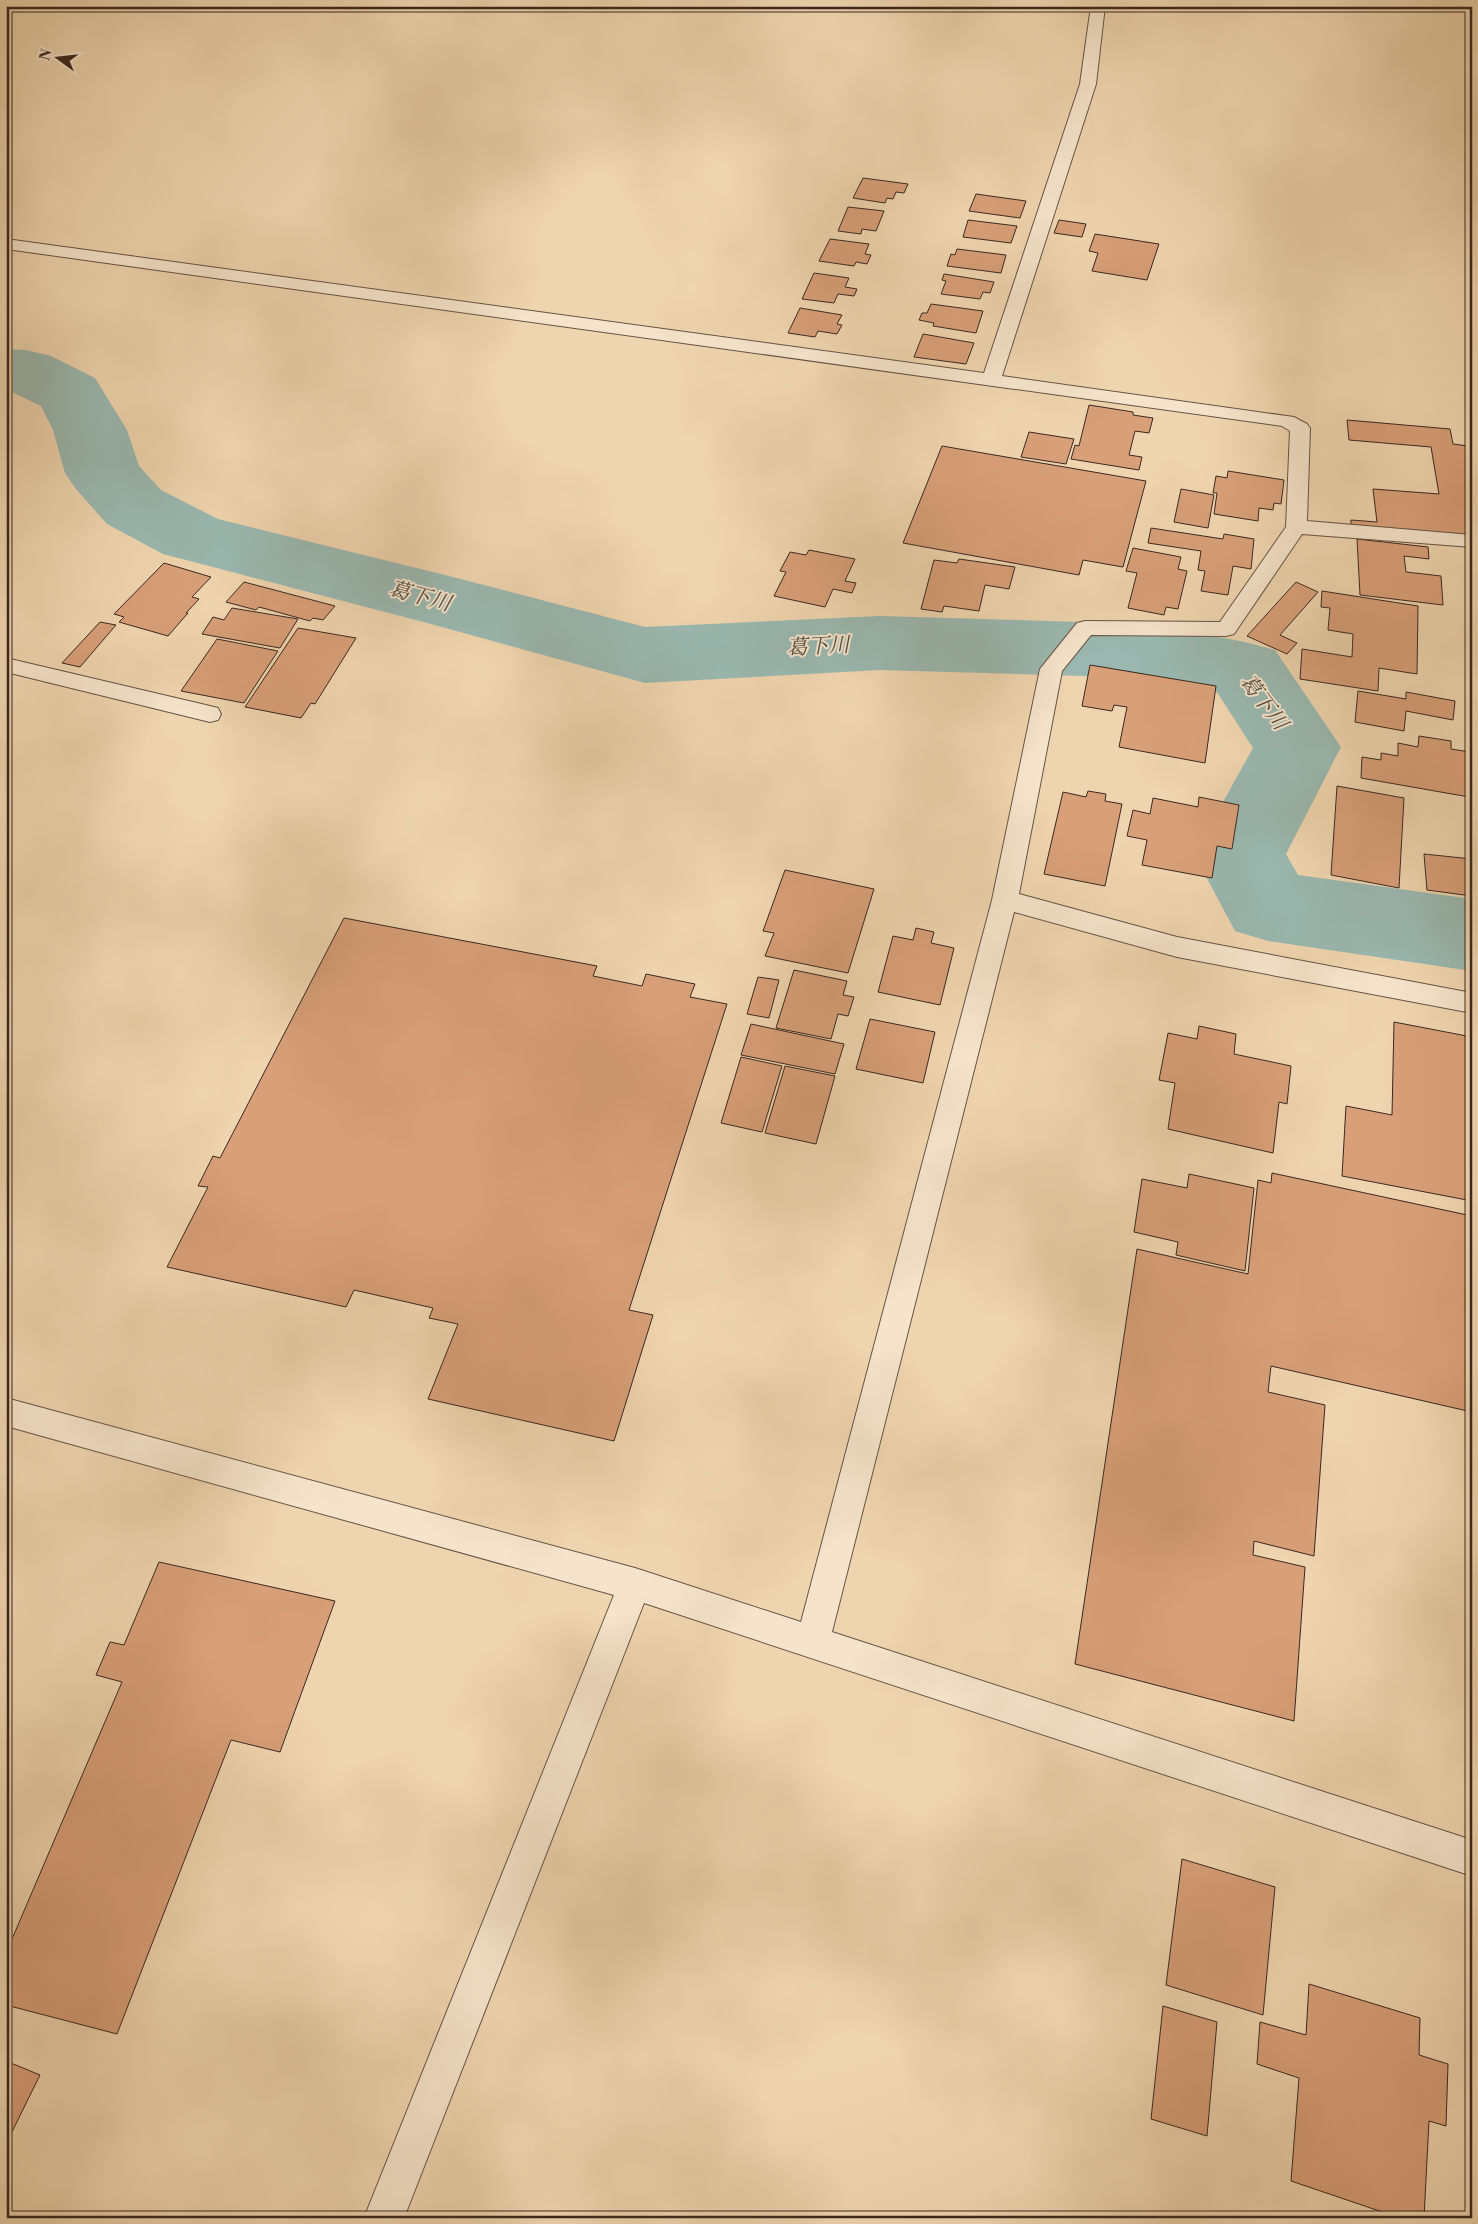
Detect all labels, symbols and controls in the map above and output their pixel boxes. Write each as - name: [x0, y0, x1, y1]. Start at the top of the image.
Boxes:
- north arrow: [32, 32, 82, 82]
- text: N: [36, 47, 57, 63]
- water label: 葛下川: [386, 576, 455, 618]
- water label: 葛下川: [786, 632, 852, 662]
- water label: 葛下川: [1234, 670, 1294, 737]

